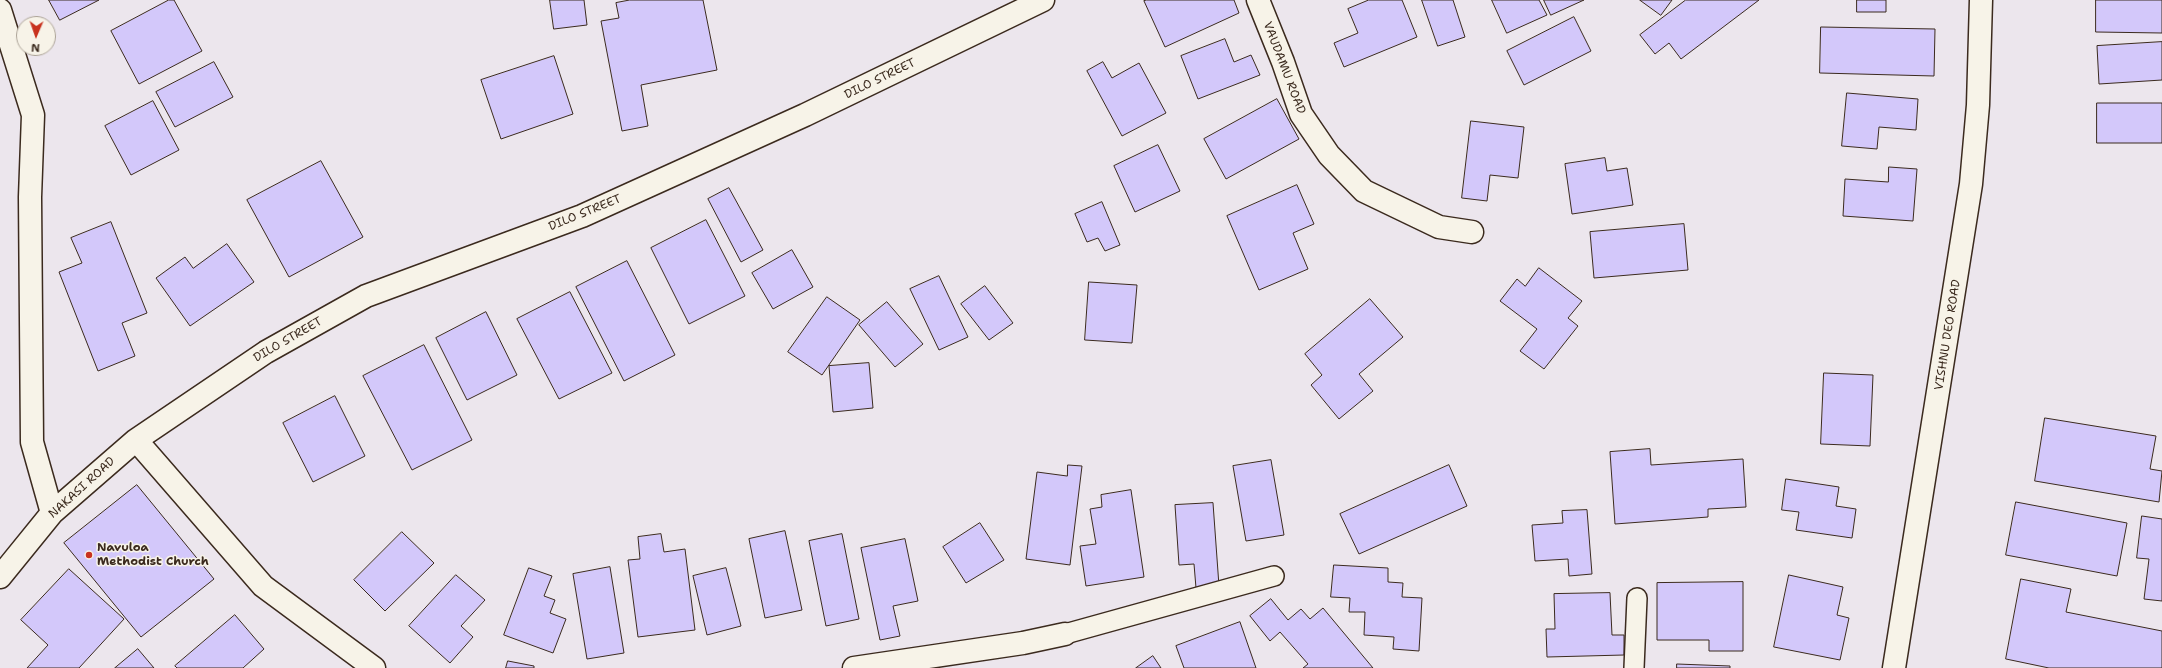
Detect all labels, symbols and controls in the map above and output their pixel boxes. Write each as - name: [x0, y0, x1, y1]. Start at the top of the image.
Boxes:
- north arrow: [16, 16, 56, 56]
- street label: VAUDAMU ROAD: [1260, 20, 1308, 116]
- text: N: [31, 40, 40, 55]
- street label: DILO STREET: [842, 56, 918, 102]
- street label: DILO STREET: [547, 192, 623, 234]
- street label: VISHNU DEO ROAD: [1932, 279, 1964, 391]
- street label: DILO STREET: [251, 314, 325, 366]
- street label: NAKASI ROAD: [46, 454, 118, 522]
- place label: Navuloa Methodist Church: [97, 541, 209, 569]
- marker: Navuloa Methodist Church: [84, 550, 94, 560]

